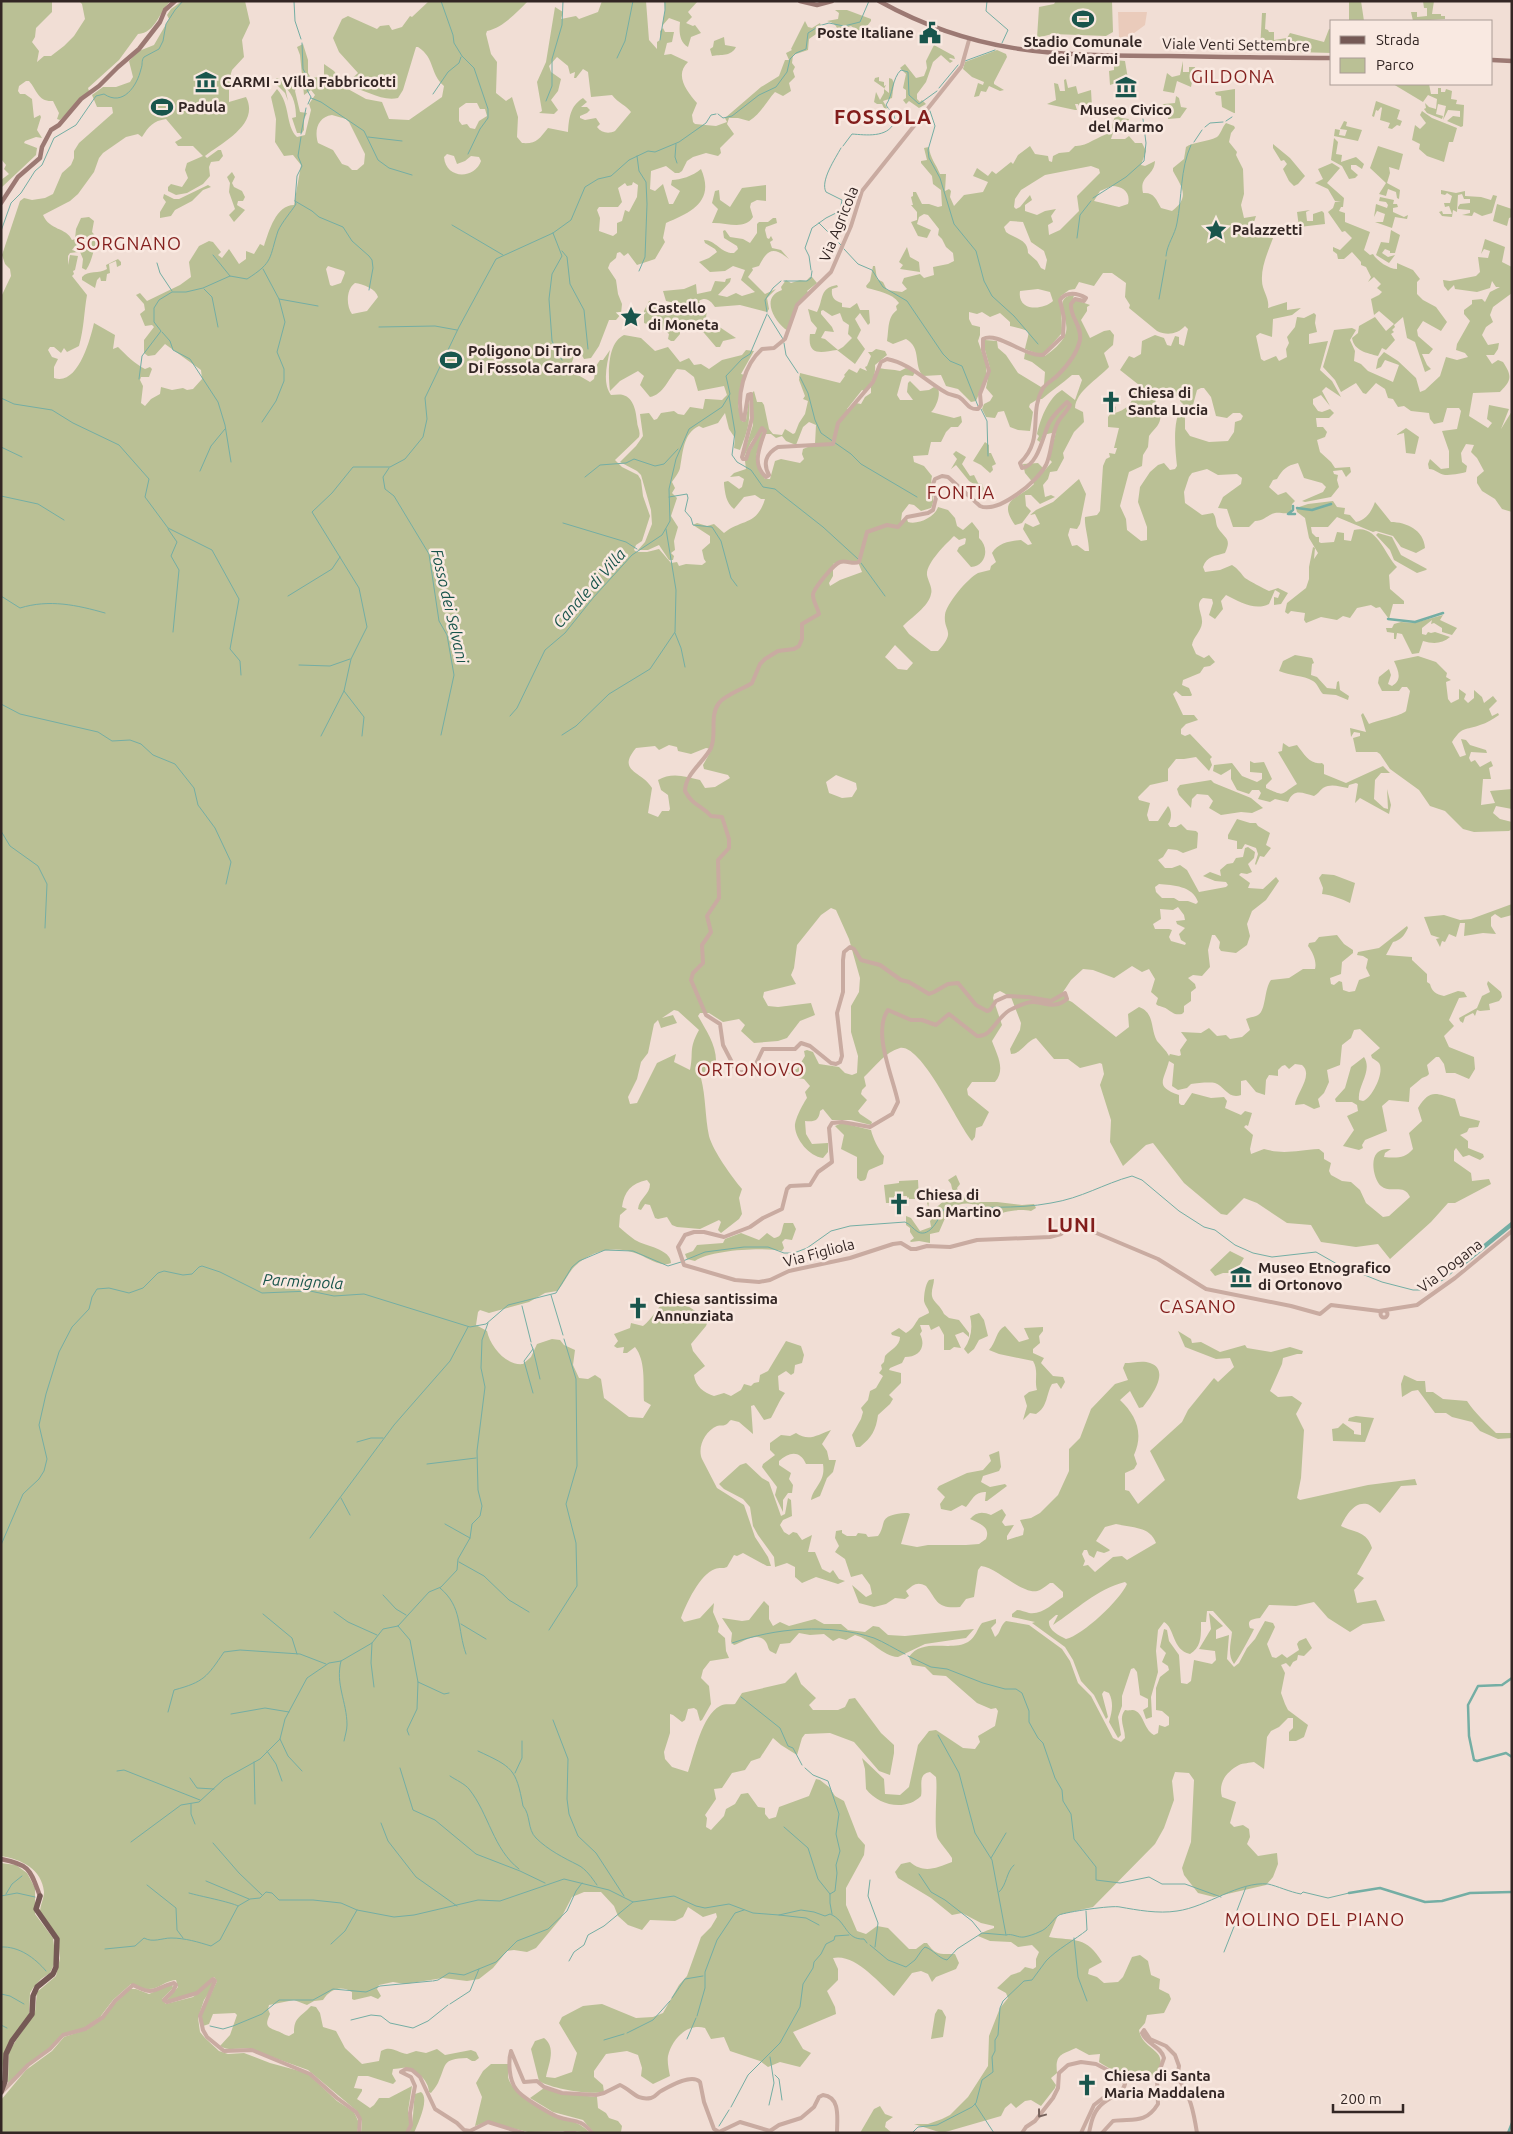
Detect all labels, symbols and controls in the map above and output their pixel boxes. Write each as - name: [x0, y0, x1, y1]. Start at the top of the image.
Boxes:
- sports icon: Stadio Comunale dei Marmi: [1070, 6, 1096, 32]
- public building icon: Poste Italiane: [917, 20, 943, 46]
- legend: [1330, 20, 1493, 85]
- place label: Poste Italiane: [817, 24, 914, 41]
- text: Strada: [1376, 31, 1420, 48]
- place label: Stadio Comunale dei Marmi: [1024, 33, 1142, 67]
- street label: Viale Venti Settembre: [1162, 35, 1310, 54]
- text: Parco: [1376, 56, 1414, 73]
- district label: GILDONA: [1191, 66, 1275, 86]
- museum icon: CARMI - Villa Fabbricotti: [193, 69, 219, 95]
- place label: CARMI - Villa Fabbricotti: [222, 73, 396, 90]
- museum icon: Museo Civico del Marmo: [1113, 74, 1139, 100]
- sports icon: Padula: [149, 94, 175, 120]
- place label: Padula: [178, 98, 226, 115]
- place label: Museo Civico del Marmo: [1080, 101, 1172, 135]
- district label: FOSSOLA: [834, 105, 932, 128]
- street label: Via Agricola: [816, 184, 861, 264]
- place icon: Palazzetti: [1203, 217, 1229, 243]
- place label: Palazzetti: [1232, 221, 1303, 238]
- district label: SORGNANO: [76, 233, 182, 253]
- place label: Castello di Moneta: [648, 299, 719, 333]
- place icon: Castello di Moneta: [618, 304, 644, 330]
- place label: Poligono Di Tiro Di Fossola Carrara: [468, 342, 596, 376]
- sports icon: Poligono Di Tiro Di Fossola Carrara: [438, 347, 464, 373]
- place label: Chiesa di Santa Lucia: [1128, 384, 1208, 418]
- church icon: Chiesa di Santa Lucia: [1098, 389, 1124, 415]
- district label: FONTIA: [927, 482, 995, 502]
- water label: Canale di Villa: [549, 545, 629, 631]
- water label: Fosso dei Selvani: [428, 547, 472, 666]
- district label: ORTONOVO: [697, 1059, 805, 1079]
- place label: Chiesa di San Martino: [916, 1186, 1001, 1220]
- church icon: Chiesa di San Martino: [886, 1191, 912, 1217]
- district label: LUNI: [1047, 1213, 1097, 1236]
- street label: Via Figliola: [781, 1235, 856, 1270]
- street label: Via Dogana: [1414, 1235, 1485, 1296]
- place label: Museo Etnografico di Ortonovo: [1258, 1259, 1391, 1293]
- museum icon: Museo Etnografico di Ortonovo: [1228, 1264, 1254, 1290]
- water label: Parmignola: [262, 1270, 344, 1292]
- place label: Chiesa santissima Annunziata: [654, 1290, 778, 1324]
- church icon: Chiesa santissima Annunziata: [625, 1295, 651, 1321]
- district label: CASANO: [1159, 1296, 1237, 1316]
- district label: MOLINO DEL PIANO: [1225, 1909, 1405, 1929]
- place label: Chiesa di Santa Maria Maddalena: [1104, 2067, 1225, 2101]
- church icon: Chiesa di Santa Maria Maddalena: [1074, 2072, 1100, 2098]
- scale bar: [1333, 2082, 1403, 2114]
- text: 200 m: [1340, 2090, 1382, 2107]
- one-way arrow: [1038, 2108, 1046, 2117]

